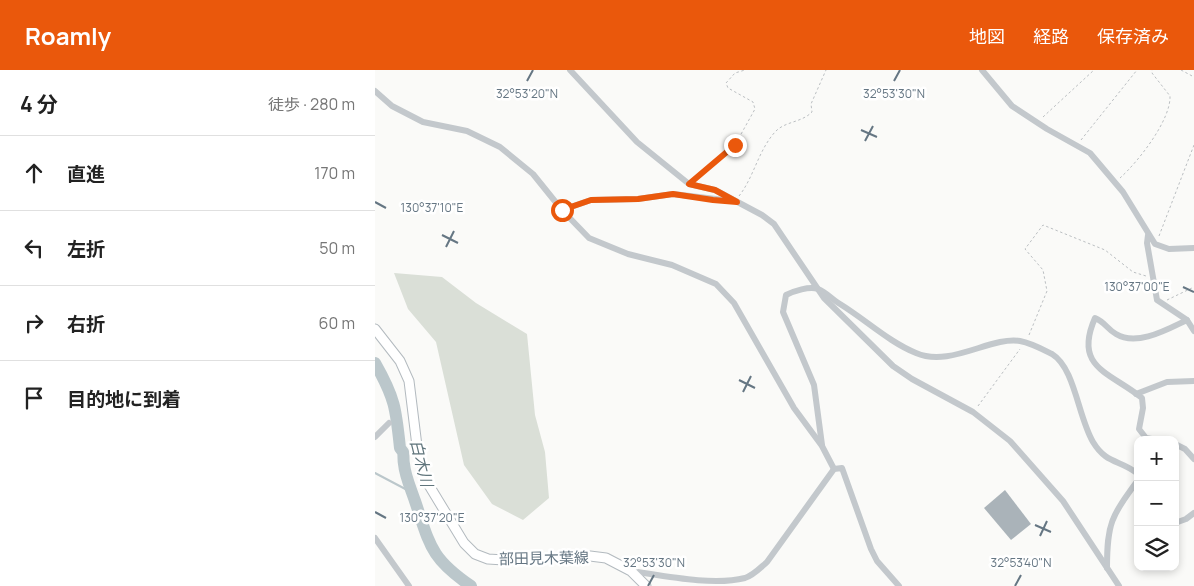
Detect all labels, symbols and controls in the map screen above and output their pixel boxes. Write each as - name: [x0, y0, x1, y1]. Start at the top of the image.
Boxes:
- text: Roamly: [25, 19, 111, 52]
- text: 地図: [969, 24, 1005, 48]
- text: 経路: [1033, 24, 1069, 48]
- text: 保存済み: [1097, 24, 1169, 48]
- text: 32°53'20"N: [496, 85, 558, 102]
- text: 32°53'30"N: [863, 85, 925, 102]
- text: 4 分: [20, 90, 58, 118]
- text: 徒歩 · 280 m: [268, 93, 355, 115]
- route end: [724, 134, 747, 157]
- icon: ahead: [20, 159, 48, 187]
- text: 直進: [67, 161, 105, 187]
- text: 170 m: [314, 162, 355, 184]
- text: 130°37'10"E: [401, 199, 464, 216]
- route start: [551, 199, 574, 222]
- icon: left: [20, 234, 48, 262]
- text: 左折: [67, 236, 105, 262]
- text: 50 m: [319, 237, 355, 259]
- text: 130°37'00"E: [1104, 278, 1170, 295]
- icon: right: [20, 309, 48, 337]
- text: 右折: [67, 311, 105, 337]
- text: 60 m: [319, 312, 355, 334]
- icon: arrive: [20, 384, 48, 412]
- text: 目的地に到着: [67, 386, 181, 412]
- map controls: [1134, 436, 1179, 571]
- button: +: [1134, 436, 1179, 481]
- water label: 白木川: [406, 437, 439, 491]
- button: −: [1134, 481, 1179, 526]
- text: 130°37'20"E: [400, 509, 465, 526]
- button: layers: [1134, 526, 1179, 571]
- street label: 部田見木葉線: [499, 547, 589, 569]
- text: 32°53'30"N: [623, 554, 685, 571]
- text: 32°53'40"N: [991, 554, 1051, 571]

